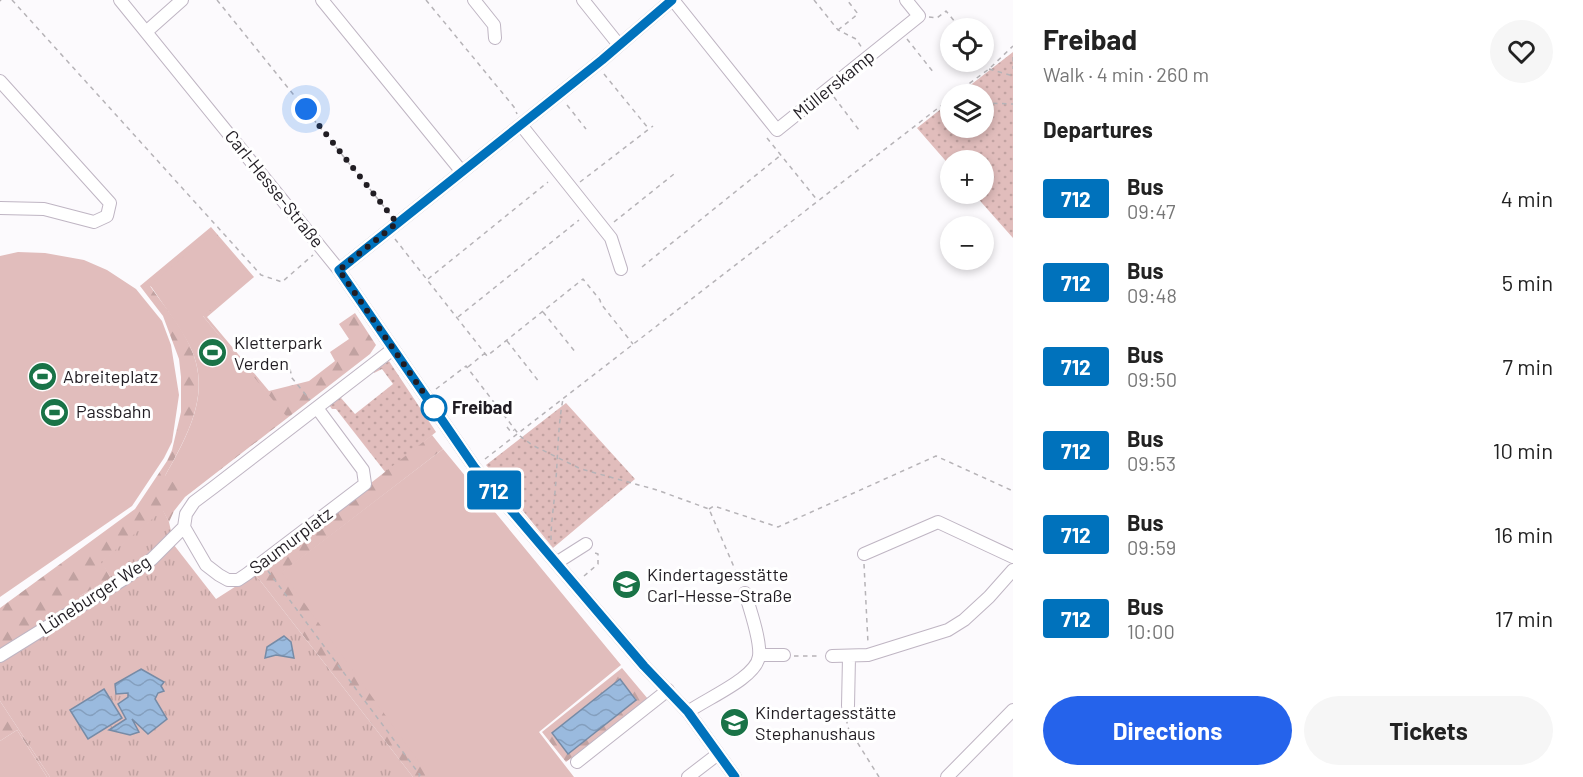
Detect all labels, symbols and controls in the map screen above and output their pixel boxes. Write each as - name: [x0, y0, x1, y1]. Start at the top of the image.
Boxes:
- map controls: [940, 18, 994, 270]
- button: locate: [940, 18, 994, 72]
- button: heart: [1490, 20, 1553, 83]
- text: Freibad: [1043, 22, 1137, 56]
- street label: Müllerskamp: [788, 45, 879, 124]
- text: Walk · 4 min · 260 m: [1043, 62, 1209, 86]
- button: layers: [940, 84, 994, 138]
- your location: [291, 94, 321, 124]
- text: Departures: [1043, 116, 1153, 142]
- street label: Carl-Hesse-Straße: [221, 125, 329, 252]
- button: +: [940, 150, 994, 204]
- text: Bus: [1127, 173, 1164, 199]
- text: 4 min: [1501, 185, 1553, 211]
- text: 712: [1061, 186, 1091, 211]
- text: 09:47: [1127, 199, 1175, 223]
- button: −: [940, 216, 994, 270]
- text: Bus: [1127, 257, 1164, 283]
- text: 5 min: [1502, 269, 1553, 295]
- text: 712: [1061, 270, 1091, 295]
- text: 09:48: [1127, 283, 1177, 307]
- place label: Kletterpark Verden: [234, 331, 322, 374]
- sports icon: Kletterpark Verden: [197, 337, 229, 369]
- text: Bus: [1127, 341, 1164, 367]
- text: 7 min: [1503, 353, 1553, 379]
- text: 712: [1061, 354, 1091, 379]
- sports icon: Abreiteplatz: [26, 361, 58, 393]
- place label: Abreiteplatz: [63, 365, 158, 387]
- text: 09:50: [1127, 367, 1177, 391]
- marker: Freibad: [421, 395, 447, 421]
- sports icon: Passbahn: [39, 396, 71, 428]
- place label: Freibad: [452, 396, 513, 418]
- place label: Passbahn: [76, 400, 151, 422]
- text: Bus: [1127, 425, 1164, 451]
- text: 10 min: [1493, 437, 1553, 463]
- text: 712: [1061, 438, 1091, 463]
- text: 09:53: [1127, 451, 1176, 475]
- line badge: 712: [460, 470, 528, 510]
- text: 712: [479, 478, 509, 503]
- street label: Saumurplatz: [245, 502, 336, 579]
- text: Bus: [1127, 509, 1164, 535]
- text: 16 min: [1494, 521, 1553, 547]
- text: 712: [1061, 522, 1091, 547]
- text: 09:59: [1127, 535, 1176, 559]
- street label: Lüneburger Weg: [35, 550, 154, 638]
- place label: Kindertagesstätte Carl-Hesse-Straße: [647, 563, 792, 606]
- school or university icon: Kindertagesstätte Carl-Hesse-Straße: [610, 569, 642, 601]
- text: Bus: [1127, 593, 1164, 619]
- text: 17 min: [1495, 605, 1553, 631]
- text: 712: [1061, 606, 1091, 631]
- text: 10:00: [1127, 619, 1175, 643]
- button: Directions: [1043, 696, 1292, 765]
- button: Tickets: [1304, 696, 1553, 765]
- place label: Kindertagesstätte Stephanushaus: [755, 701, 896, 744]
- school or university icon: Kindertagesstätte Stephanushaus: [718, 707, 750, 739]

